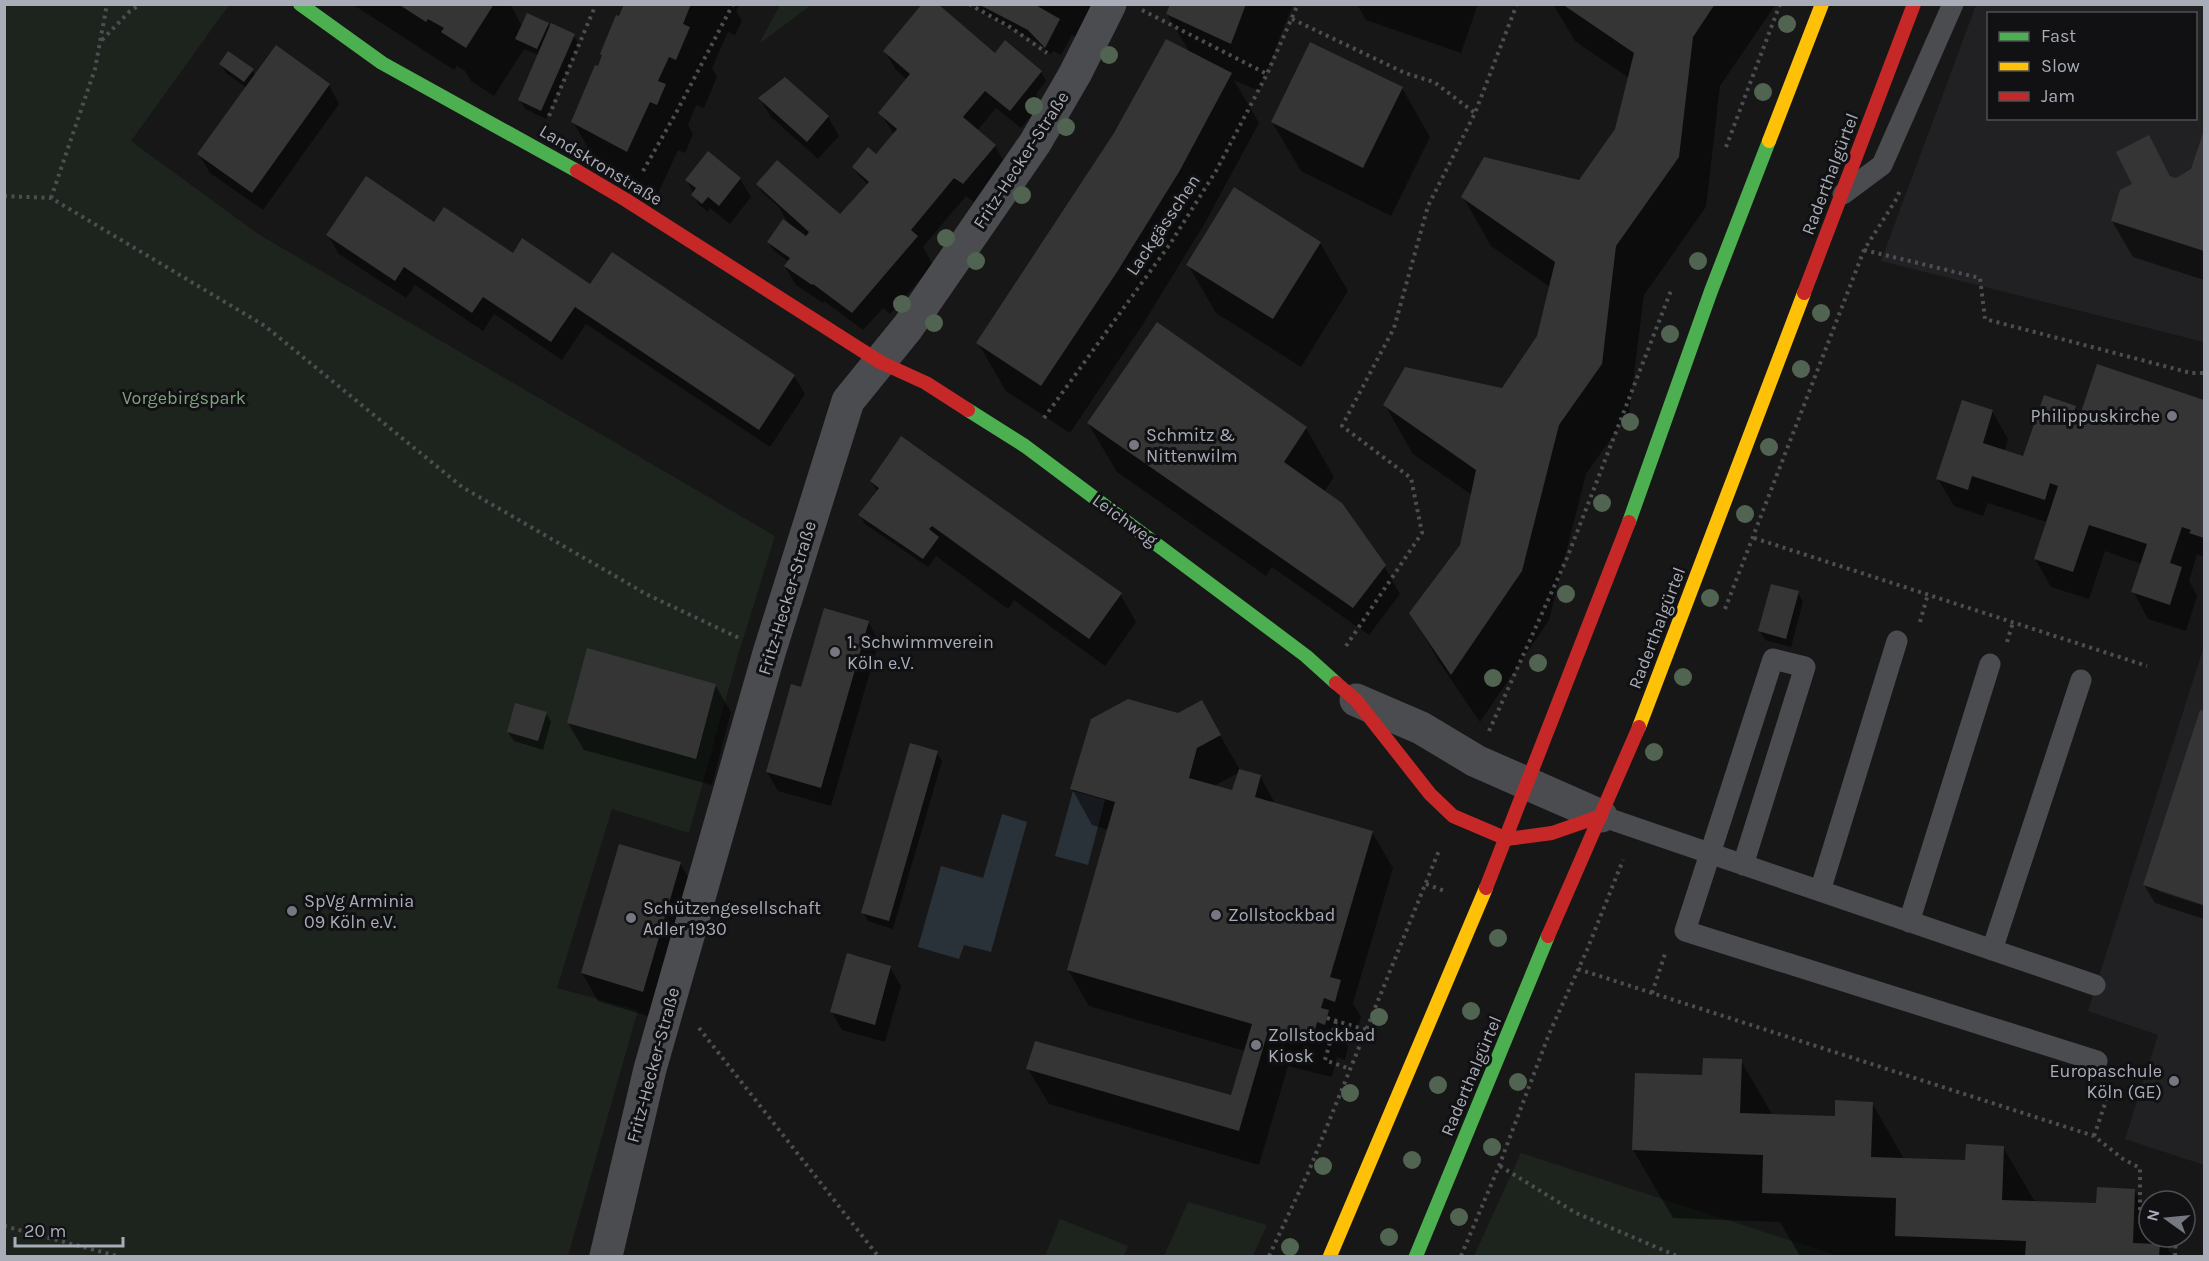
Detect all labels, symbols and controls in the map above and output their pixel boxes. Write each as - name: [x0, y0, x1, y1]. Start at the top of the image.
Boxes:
- legend: [1987, 12, 2197, 120]
- text: Fast: [2041, 25, 2076, 47]
- text: Slow: [2041, 55, 2080, 77]
- text: Jam: [2041, 85, 2075, 107]
- street label: Fritz-Hecker-Straße: [968, 87, 1074, 233]
- street label: Raderthalgürtel: [1797, 110, 1863, 238]
- street label: Landskronstraße: [536, 120, 666, 210]
- street label: Lackgässchen: [1121, 170, 1205, 280]
- park label: Vorgebirgspark: [122, 387, 246, 409]
- place label: Philippuskirche: [2031, 405, 2160, 427]
- marker: Philippuskirche: [2165, 409, 2179, 423]
- place label: Schmitz & Nittenwilm: [1146, 424, 1238, 467]
- marker: Schmitz & Nittenwilm: [1127, 438, 1141, 452]
- street label: Leichweg: [1088, 489, 1162, 551]
- street label: Fritz-Hecker-Straße: [753, 518, 821, 678]
- street label: Raderthalgürtel: [1624, 564, 1690, 692]
- place label: 1. Schwimmverein Köln e.V.: [847, 631, 994, 674]
- marker: 1. Schwimmverein Köln e.V.: [828, 645, 842, 659]
- place label: SpVg Arminia 09 Köln e.V.: [304, 890, 414, 933]
- place label: Schützengesellschaft Adler 1930: [643, 897, 821, 940]
- marker: SpVg Arminia 09 Köln e.V.: [285, 904, 299, 918]
- place label: Zollstockbad: [1228, 904, 1335, 926]
- marker: Zollstockbad: [1209, 908, 1223, 922]
- marker: Schützengesellschaft Adler 1930: [624, 911, 638, 925]
- street label: Fritz-Hecker-Straße: [622, 985, 684, 1145]
- street label: Raderthalgürtel: [1436, 1013, 1506, 1139]
- place label: Zollstockbad Kiosk: [1268, 1024, 1375, 1067]
- marker: Zollstockbad Kiosk: [1249, 1038, 1263, 1052]
- place label: Europaschule Köln (GE): [2049, 1060, 2162, 1103]
- marker: Europaschule Köln (GE): [2167, 1074, 2181, 1088]
- north arrow: [2137, 1189, 2197, 1249]
- text: N: [2142, 1207, 2164, 1223]
- scale bar: [15, 1210, 123, 1248]
- text: 20 m: [24, 1220, 66, 1242]

